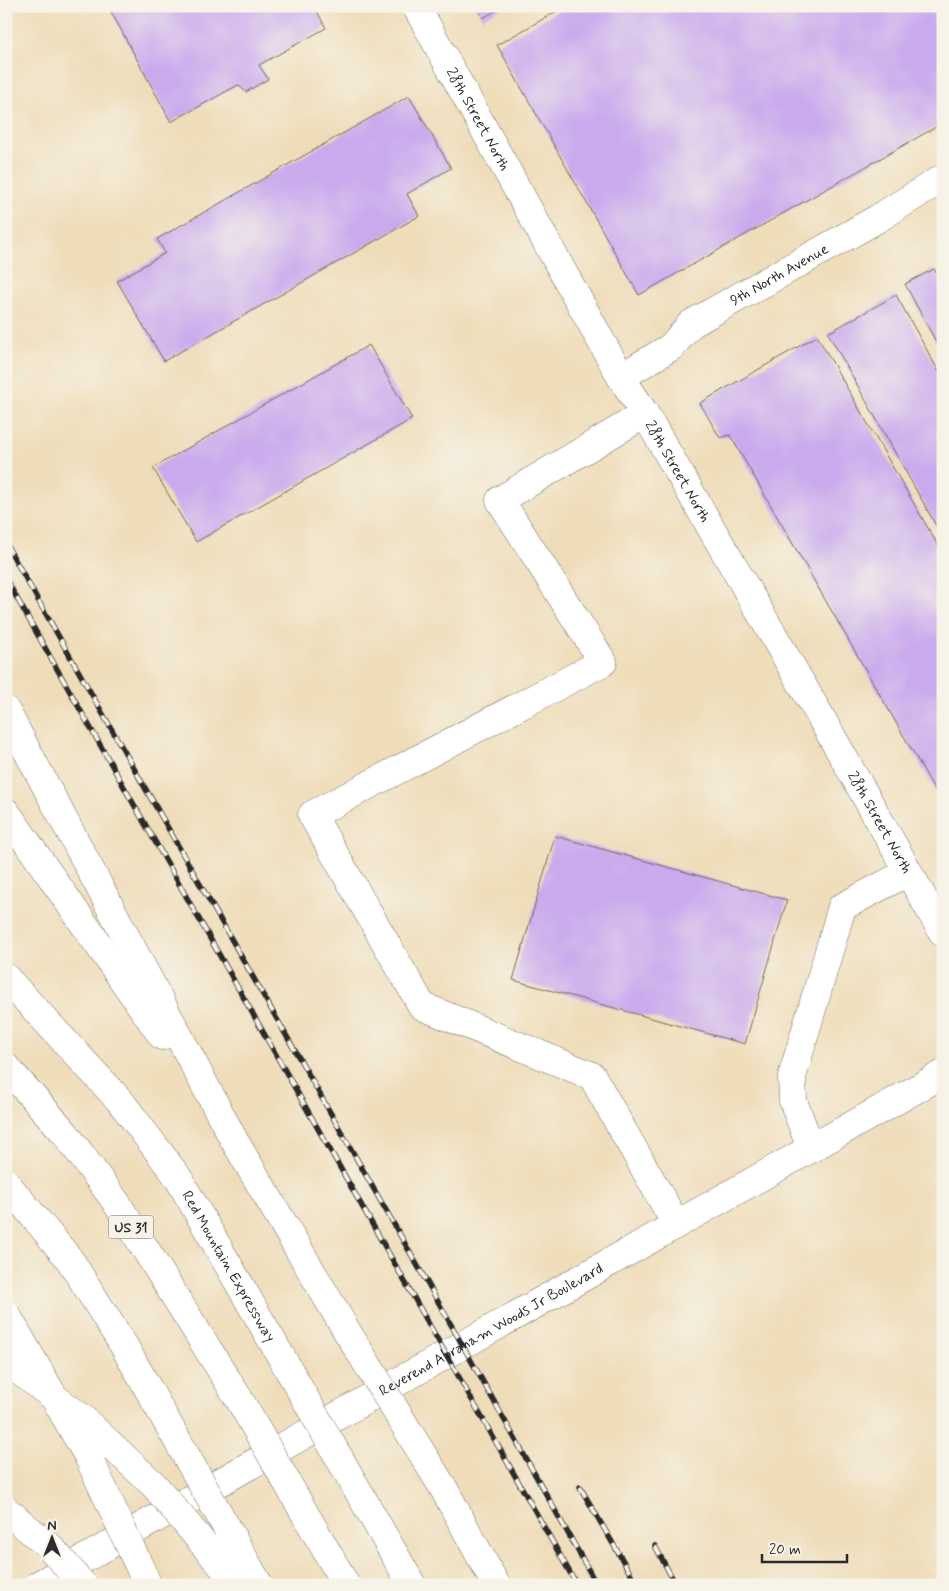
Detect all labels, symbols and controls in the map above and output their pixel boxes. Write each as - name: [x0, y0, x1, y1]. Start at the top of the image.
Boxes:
- street label: 28th Street North: [441, 64, 514, 174]
- street label: 9th North Avenue: [727, 239, 832, 311]
- street label: 28th Street North: [640, 417, 715, 526]
- street label: 28th Street North: [842, 768, 916, 877]
- street label: Red Mountain Expressway: [177, 1187, 280, 1346]
- road number: US 31: [108, 1216, 154, 1238]
- street label: Reverend Abraham Woods Jr Boulevard: [376, 1259, 607, 1401]
- north arrow: [28, 1514, 78, 1564]
- text: N: [47, 1517, 57, 1535]
- scale bar: [762, 1531, 846, 1563]
- text: 20 m: [769, 1540, 801, 1560]

